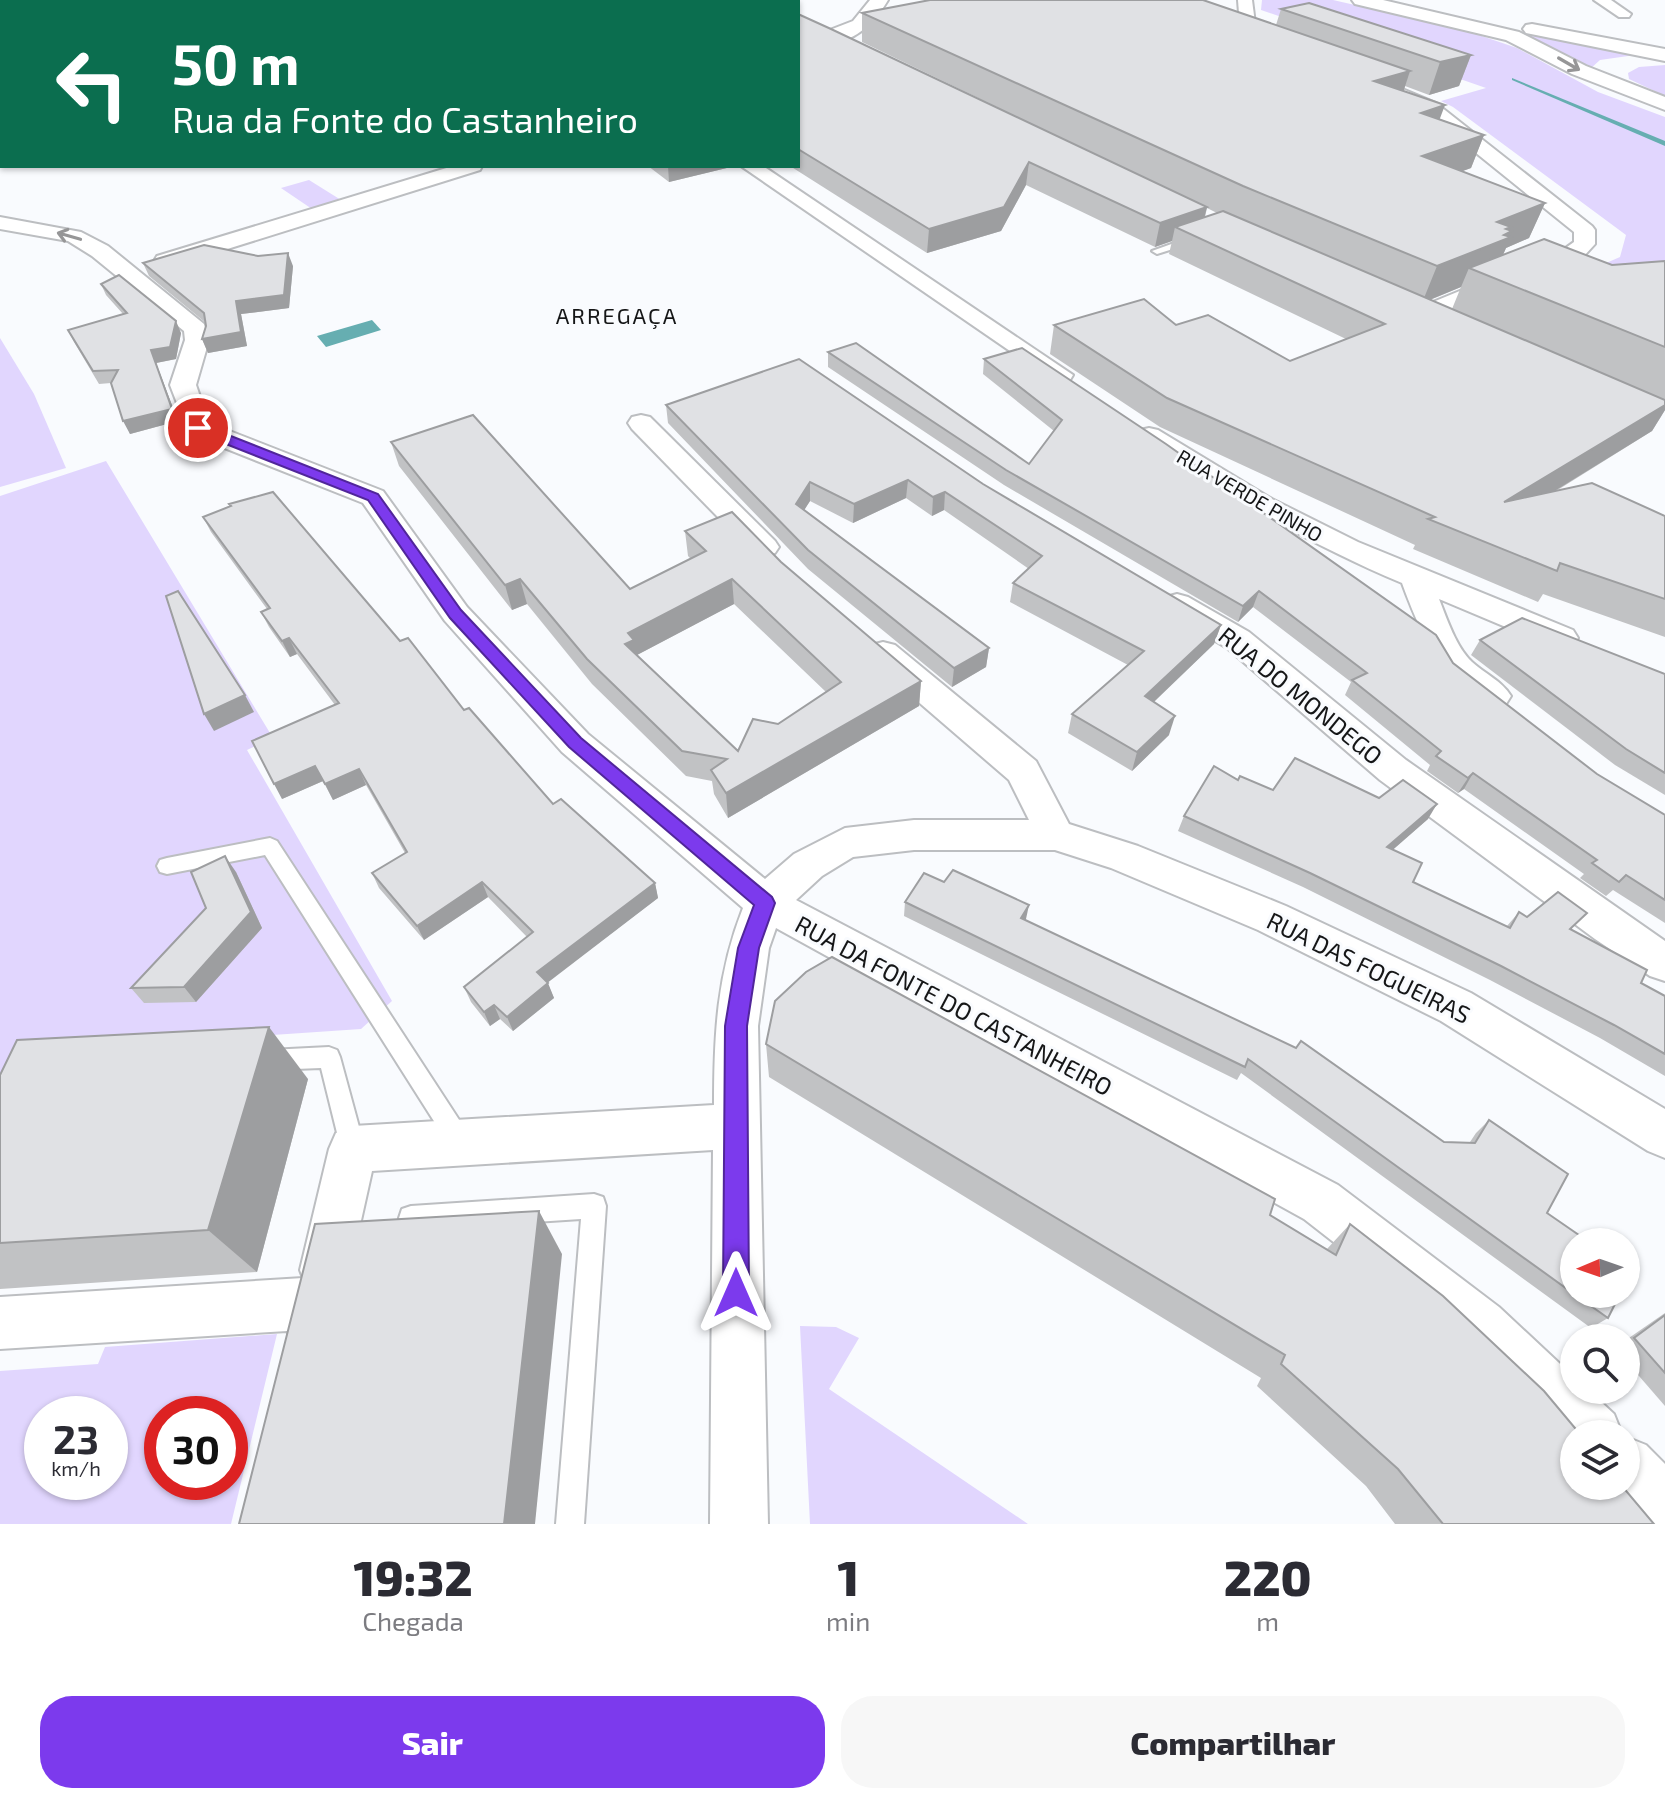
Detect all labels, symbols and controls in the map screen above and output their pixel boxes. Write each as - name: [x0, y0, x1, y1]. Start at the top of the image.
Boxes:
- text: 50 m: [172, 29, 300, 96]
- icon: left: [40, 32, 144, 136]
- one-way arrow: [1556, 56, 1580, 72]
- text: Rua da Fonte do Castanheiro: [172, 97, 638, 140]
- one-way arrow: [56, 228, 82, 243]
- district label: ARREGAÇA: [556, 302, 678, 330]
- pin: [164, 394, 232, 462]
- icon: arrive: [176, 406, 220, 450]
- street label: RUA VERDE PINHO: [1173, 444, 1327, 546]
- street label: RUA DO MONDEGO: [1213, 620, 1389, 770]
- street label: RUA DAS FOGUEIRAS: [1263, 905, 1475, 1029]
- street label: RUA DA FONTE DO CASTANHEIRO: [791, 909, 1117, 1101]
- north arrow: [1560, 1228, 1640, 1308]
- map controls: [1560, 1228, 1640, 1500]
- position arrow: [694, 1251, 778, 1335]
- button: search: [1560, 1324, 1640, 1404]
- speed limit sign: 30: [144, 1396, 248, 1500]
- text: 23: [53, 1414, 99, 1462]
- button: layers: [1560, 1420, 1640, 1500]
- text: km/h: [51, 1456, 101, 1480]
- text: 19:32: [353, 1548, 473, 1606]
- text: 1: [837, 1548, 859, 1606]
- text: 220: [1224, 1548, 1312, 1606]
- text: Chegada: [362, 1605, 464, 1636]
- text: min: [826, 1605, 870, 1636]
- text: m: [1256, 1605, 1279, 1636]
- button: Sair: [40, 1696, 825, 1788]
- button: Compartilhar: [841, 1696, 1625, 1788]

